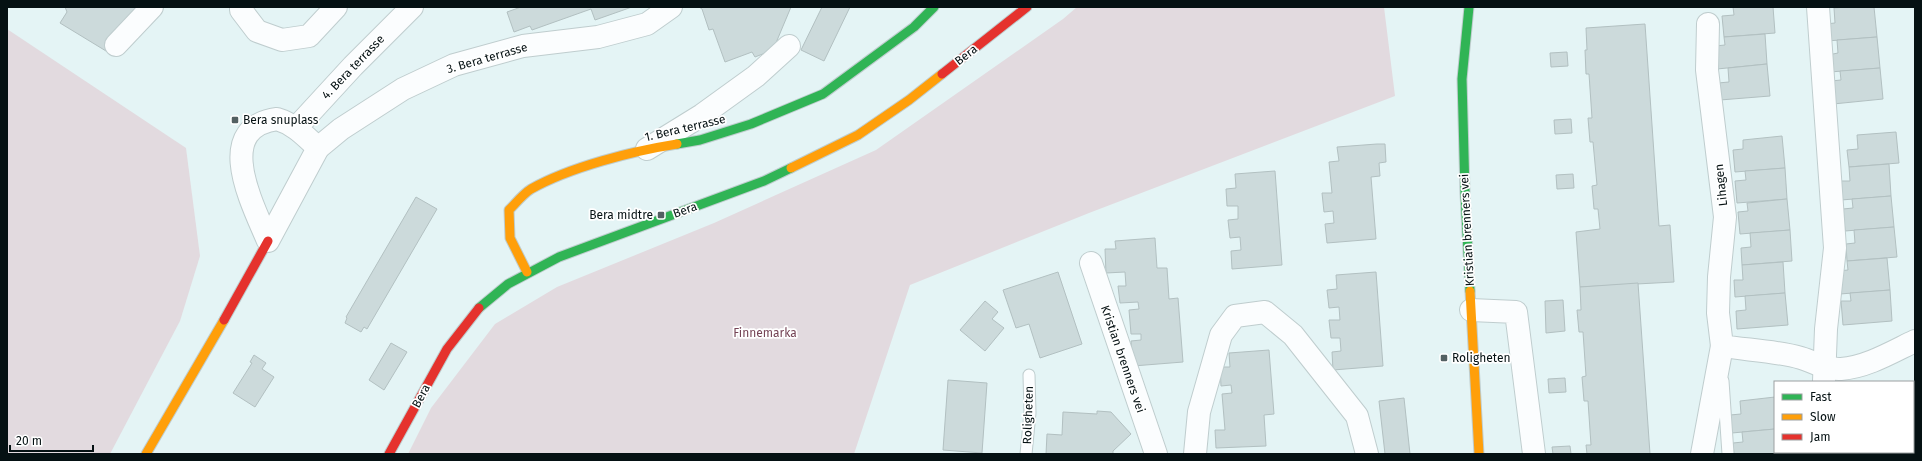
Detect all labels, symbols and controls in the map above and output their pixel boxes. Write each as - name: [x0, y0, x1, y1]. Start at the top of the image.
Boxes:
- street label: 4. Bera terrasse: [319, 32, 387, 102]
- street label: 3. Bera terrasse: [445, 40, 529, 76]
- street label: Bera: [952, 42, 980, 68]
- street label: 1. Bera terrasse: [643, 112, 727, 144]
- place label: Bera snuplass: [243, 113, 319, 127]
- marker: Bera snuplass: [230, 115, 240, 125]
- street label: Lihagen: [1712, 163, 1730, 207]
- street label: Kristian brenners vei: [1457, 173, 1477, 287]
- street label: Bera: [671, 199, 699, 221]
- place label: Bera midtre: [589, 208, 653, 222]
- marker: Bera midtre: [656, 210, 666, 220]
- street label: Kristian brenners vei: [1098, 303, 1148, 415]
- park label: Finnemarka: [733, 326, 797, 340]
- place label: Roligheten: [1452, 351, 1511, 365]
- marker: Roligheten: [1439, 353, 1449, 363]
- legend: [1774, 381, 1914, 453]
- street label: Bera: [409, 382, 433, 410]
- street label: Roligheten: [1020, 386, 1036, 444]
- text: Fast: [1810, 390, 1832, 404]
- text: Slow: [1810, 410, 1836, 424]
- scale bar: [10, 427, 93, 453]
- text: Jam: [1810, 430, 1830, 444]
- text: 20 m: [16, 434, 42, 448]

